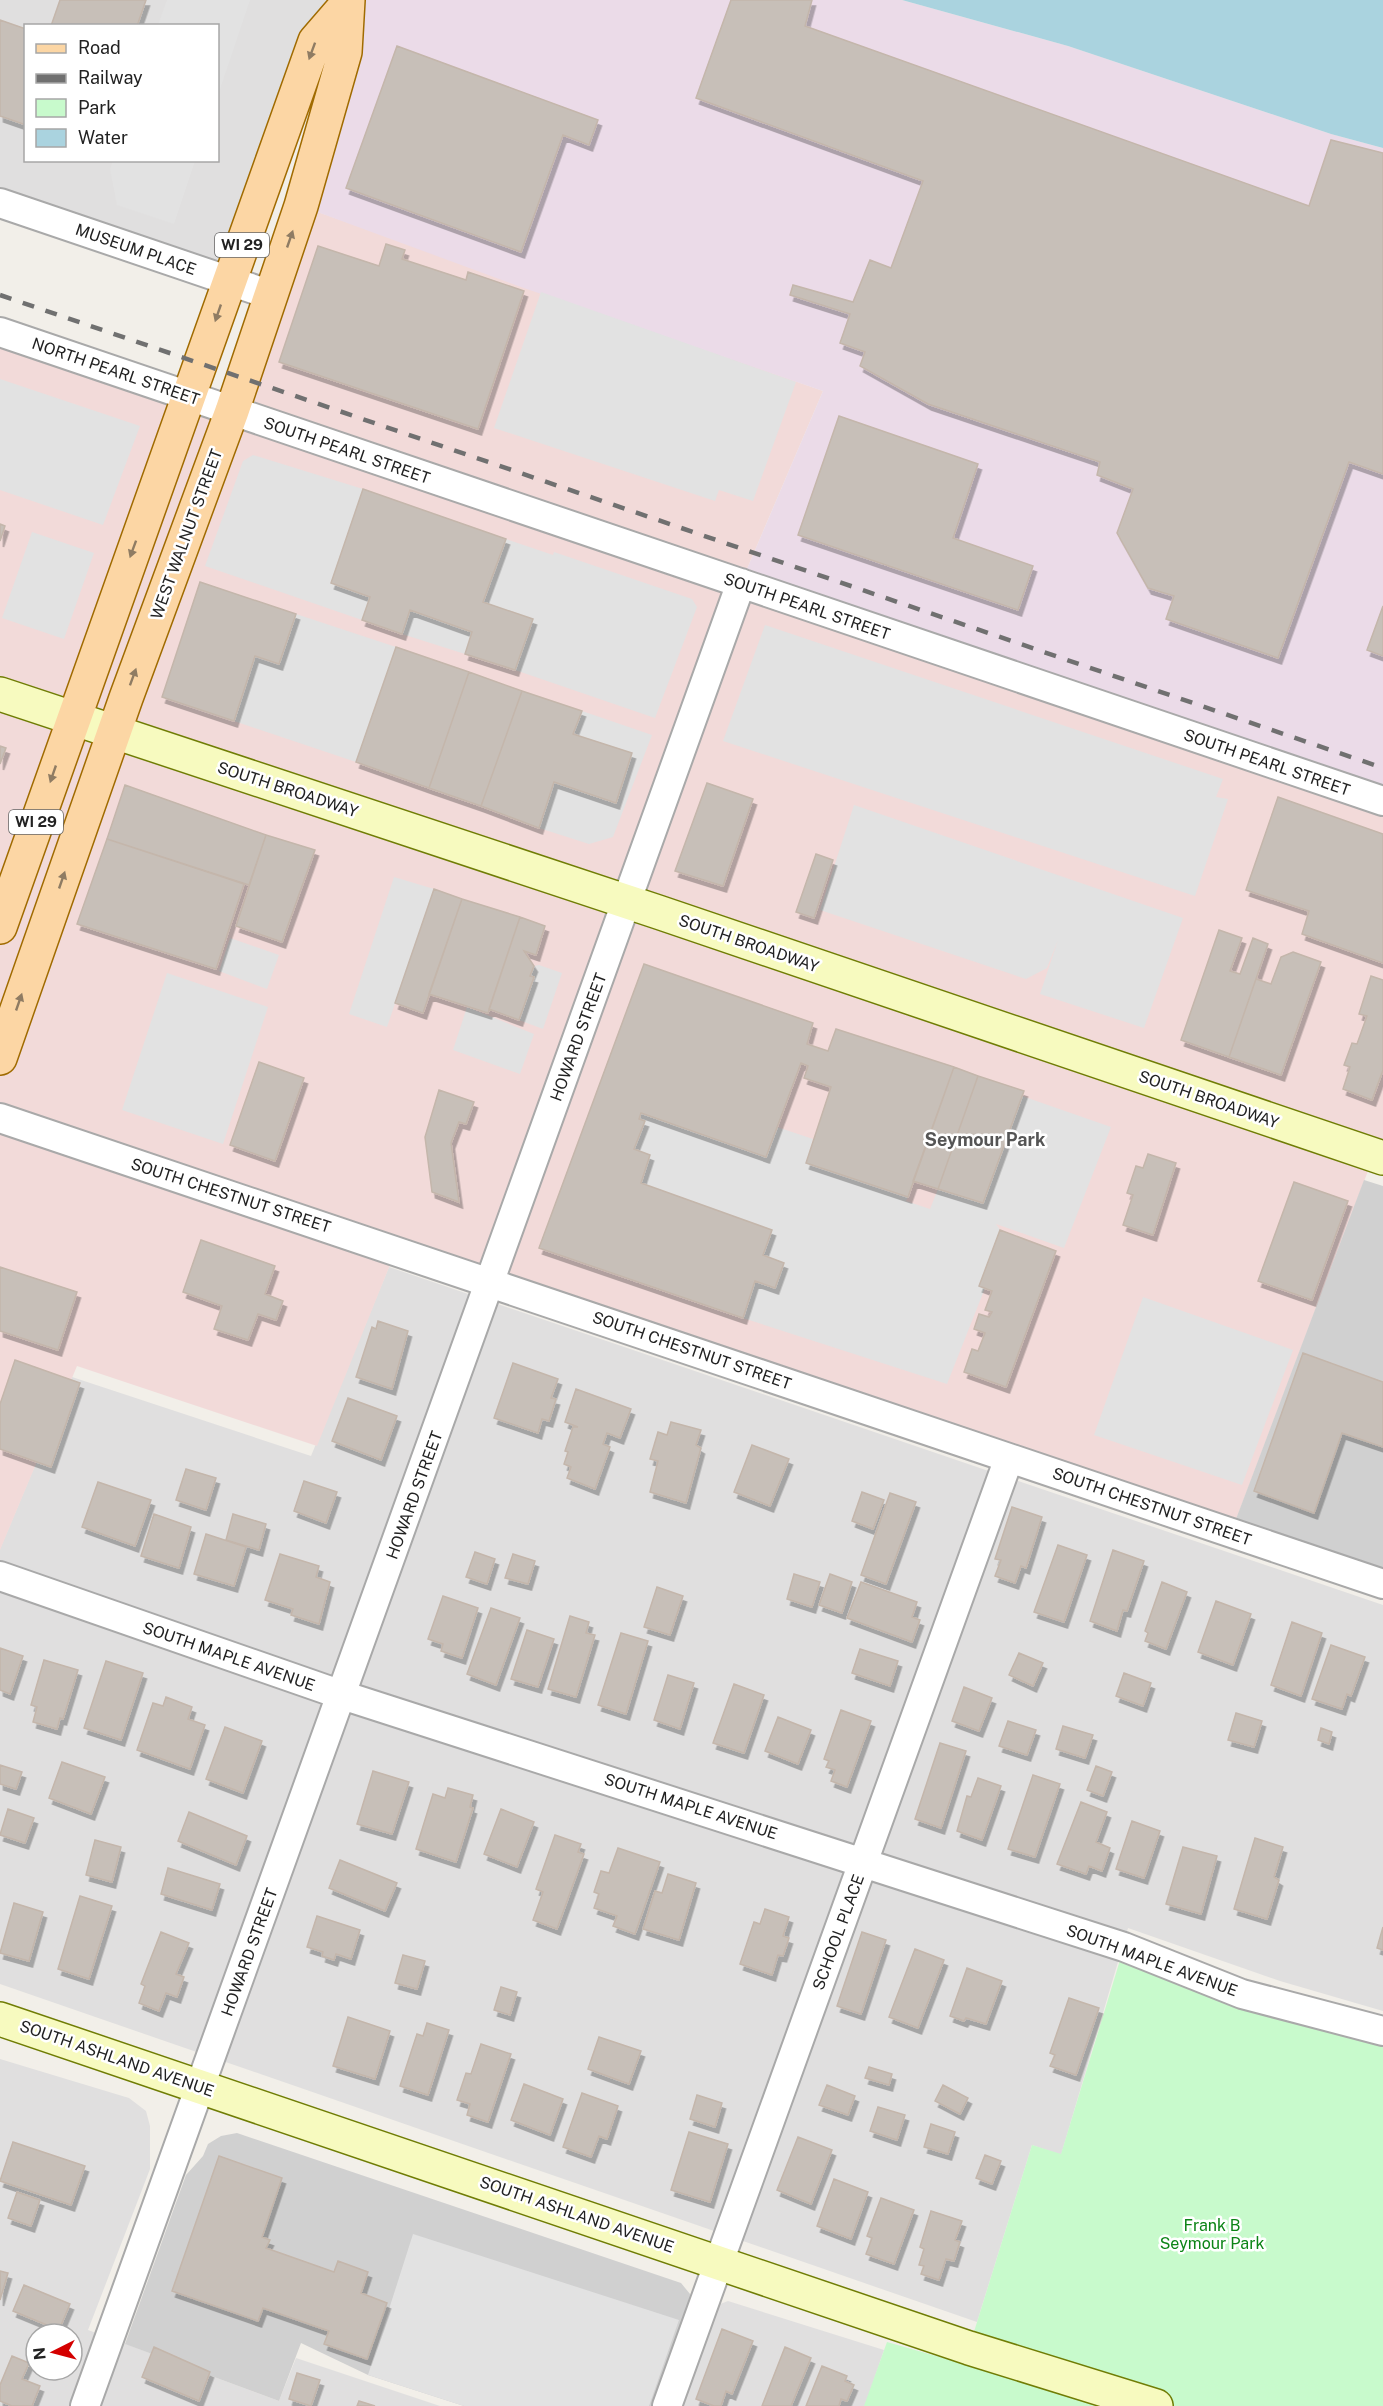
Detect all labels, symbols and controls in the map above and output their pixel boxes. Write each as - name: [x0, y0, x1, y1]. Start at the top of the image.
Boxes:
- legend: [24, 24, 219, 162]
- text: Road: [78, 37, 121, 58]
- one-way arrow: [306, 42, 316, 60]
- text: Railway: [78, 67, 143, 88]
- text: Park: [78, 97, 116, 118]
- text: Water: [78, 127, 128, 148]
- street label: MUSEUM PLACE: [73, 220, 199, 279]
- one-way arrow: [286, 230, 295, 248]
- road number: WI 29: [215, 233, 269, 257]
- one-way arrow: [212, 304, 222, 322]
- street label: NORTH PEARL STREET: [30, 334, 203, 409]
- street label: SOUTH PEARL STREET: [261, 413, 433, 488]
- street label: WEST WALNUT STREET: [147, 446, 226, 622]
- one-way arrow: [127, 540, 137, 558]
- street label: SOUTH PEARL STREET: [721, 569, 893, 644]
- one-way arrow: [128, 668, 138, 686]
- street label: SOUTH PEARL STREET: [1181, 725, 1353, 800]
- street label: SOUTH BROADWAY: [215, 758, 361, 821]
- one-way arrow: [47, 765, 57, 783]
- road number: WI 29: [9, 810, 63, 834]
- one-way arrow: [57, 871, 67, 889]
- street label: SOUTH BROADWAY: [676, 911, 822, 976]
- street label: HOWARD STREET: [546, 970, 611, 1104]
- one-way arrow: [15, 993, 25, 1011]
- street label: SOUTH BROADWAY: [1136, 1067, 1282, 1132]
- district label: Seymour Park: [925, 1129, 1046, 1150]
- street label: SOUTH CHESTNUT STREET: [128, 1154, 334, 1237]
- street label: SOUTH CHESTNUT STREET: [590, 1307, 794, 1394]
- street label: HOWARD STREET: [382, 1428, 447, 1562]
- street label: SOUTH CHESTNUT STREET: [1050, 1463, 1254, 1550]
- street label: SOUTH MAPLE AVENUE: [140, 1618, 318, 1695]
- street label: SOUTH MAPLE AVENUE: [602, 1769, 780, 1843]
- street label: SCHOOL PLACE: [809, 1872, 868, 1993]
- street label: HOWARD STREET: [217, 1885, 282, 2019]
- street label: SOUTH MAPLE AVENUE: [1064, 1921, 1240, 2000]
- street label: SOUTH ASHLAND AVENUE: [17, 2016, 216, 2101]
- street label: SOUTH ASHLAND AVENUE: [477, 2172, 676, 2257]
- park label: Frank B Seymour Park: [1160, 2216, 1264, 2253]
- north arrow: [24, 2322, 84, 2382]
- text: N: [29, 2346, 50, 2361]

